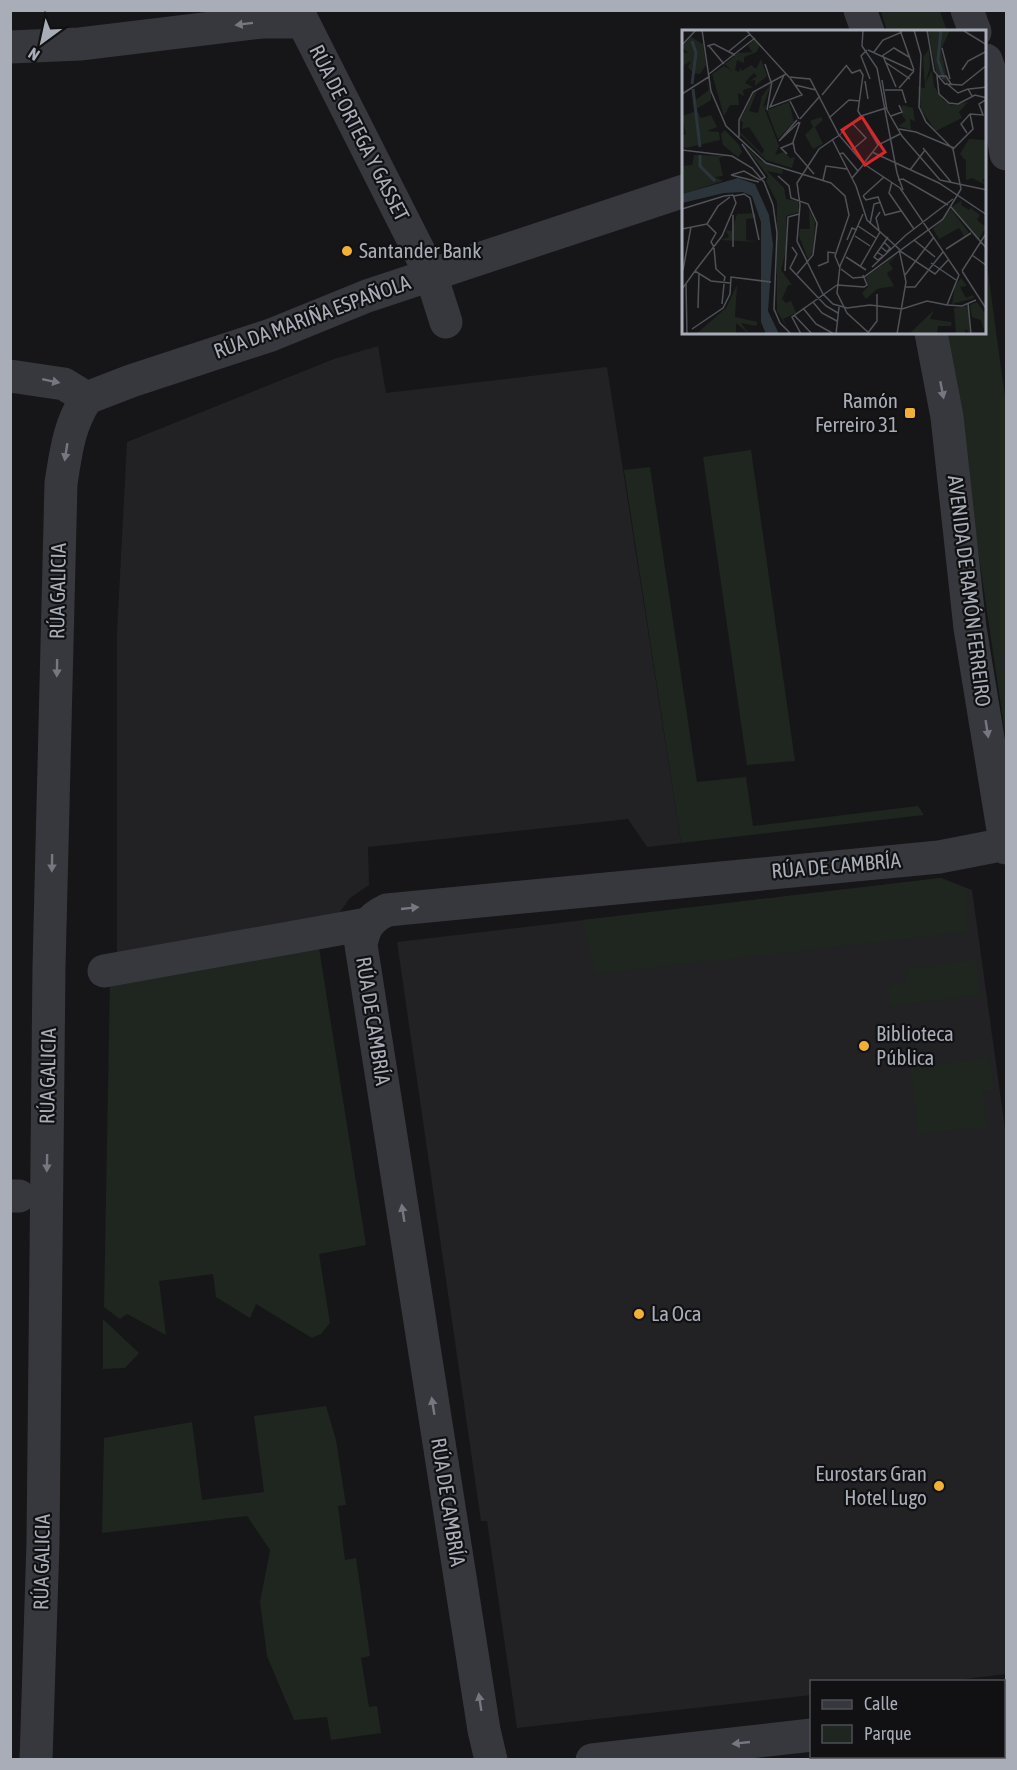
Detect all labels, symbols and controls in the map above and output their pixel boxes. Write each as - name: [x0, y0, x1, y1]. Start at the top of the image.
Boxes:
- north arrow: [12, 12, 72, 72]
- one-way arrow: [234, 19, 253, 29]
- inset map: [682, 30, 987, 334]
- street label: RÚA DE ORTEGA Y GASSET: [305, 41, 415, 225]
- text: N: [25, 44, 43, 65]
- place label: Santander Bank: [359, 238, 481, 262]
- marker: Santander Bank: [340, 244, 354, 258]
- street label: RÚA DA MARIÑA ESPAÑOLA: [210, 269, 414, 363]
- one-way arrow: [41, 377, 60, 387]
- one-way arrow: [938, 381, 947, 400]
- place label: Ramón Ferreiro 31: [815, 388, 898, 436]
- marker: Ramón Ferreiro 31: [903, 406, 917, 420]
- one-way arrow: [61, 443, 70, 462]
- street label: AVENIDA DE RAMÓN FERREIRO: [944, 474, 996, 708]
- street label: RÚA GALICIA: [44, 542, 70, 639]
- one-way arrow: [52, 658, 61, 677]
- one-way arrow: [983, 720, 992, 739]
- street label: RÚA DE CAMBRÍA: [770, 847, 902, 883]
- one-way arrow: [47, 853, 57, 872]
- one-way arrow: [401, 903, 420, 913]
- street label: RÚA DE CAMBRÍA: [352, 955, 396, 1087]
- place label: Biblioteca Pública: [876, 1021, 954, 1069]
- street label: RÚA GALICIA: [34, 1027, 60, 1124]
- marker: Biblioteca Pública: [857, 1039, 871, 1053]
- one-way arrow: [42, 1153, 52, 1172]
- one-way arrow: [399, 1204, 408, 1223]
- place label: La Oca: [651, 1301, 702, 1325]
- marker: La Oca: [632, 1307, 646, 1321]
- one-way arrow: [429, 1396, 438, 1415]
- street label: RÚA DE CAMBRÍA: [427, 1436, 471, 1568]
- place label: Eurostars Gran Hotel Lugo: [815, 1461, 927, 1509]
- marker: Eurostars Gran Hotel Lugo: [932, 1479, 946, 1493]
- street label: RÚA GALICIA: [28, 1513, 54, 1610]
- legend: [810, 1680, 1005, 1758]
- one-way arrow: [475, 1693, 484, 1712]
- text: Calle: [864, 1693, 898, 1714]
- text: Parque: [864, 1723, 912, 1744]
- one-way arrow: [731, 1738, 750, 1748]

